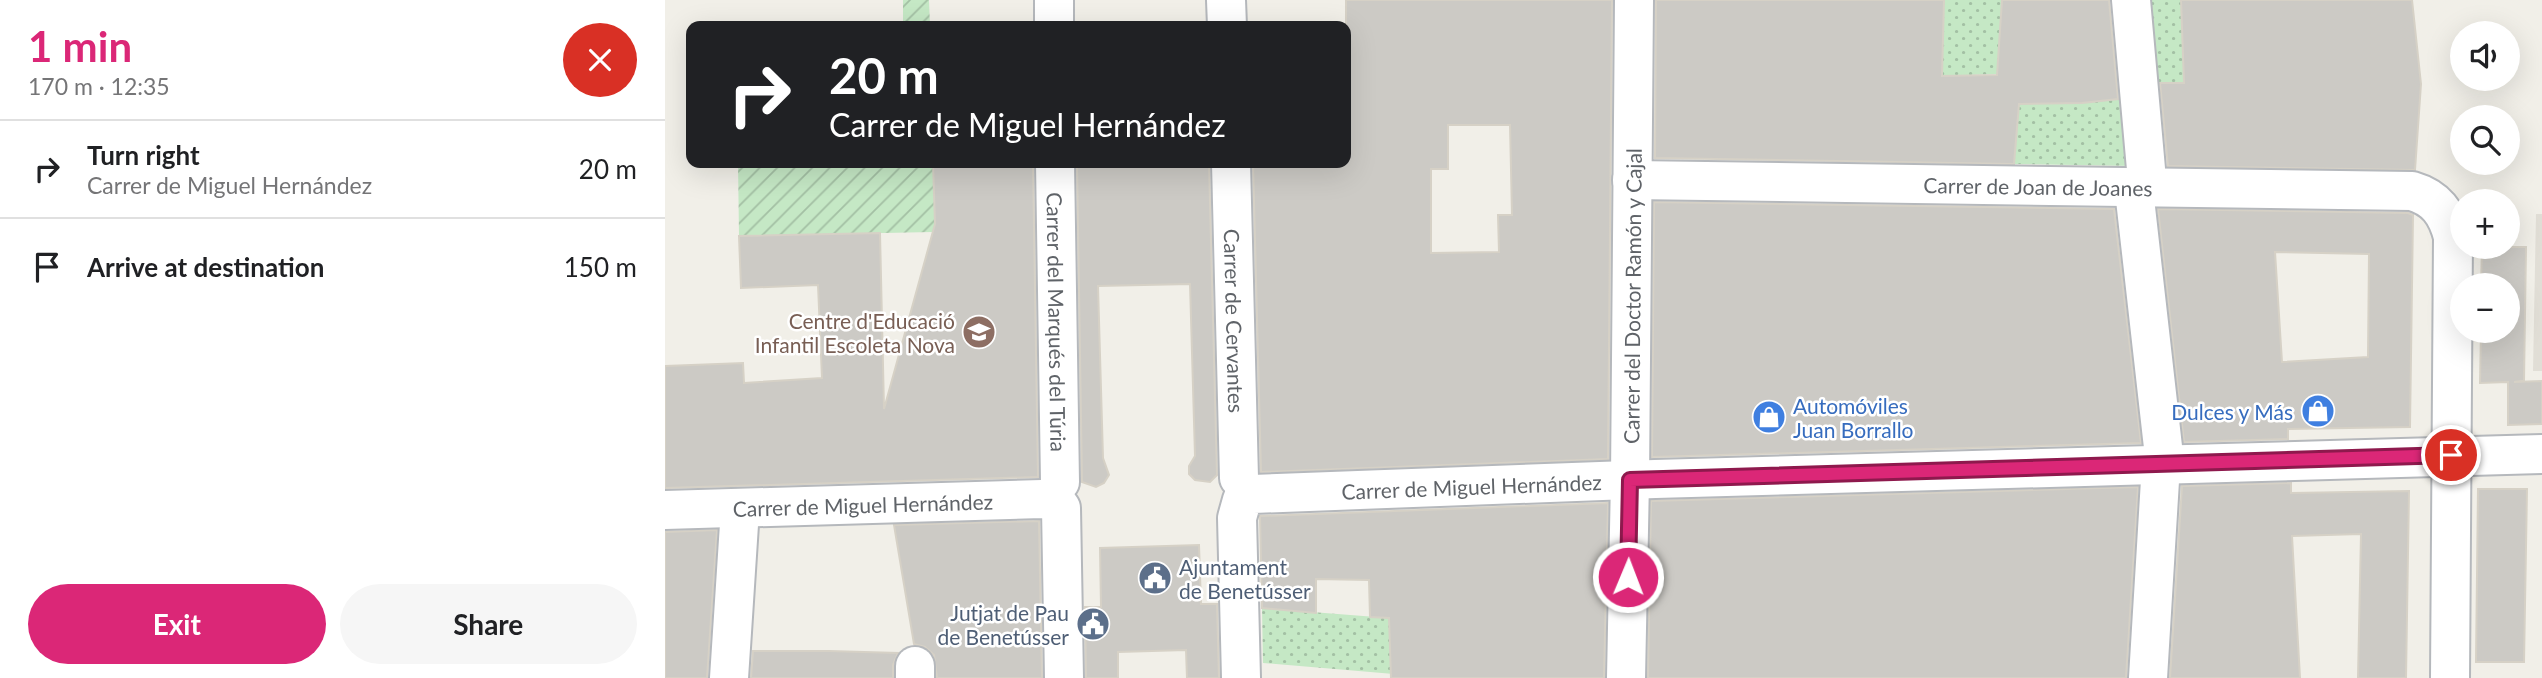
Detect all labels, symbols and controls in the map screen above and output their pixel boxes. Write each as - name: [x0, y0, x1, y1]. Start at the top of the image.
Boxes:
- text: 1 min: [28, 21, 132, 71]
- map controls: [2450, 21, 2520, 343]
- button: sound: [2450, 21, 2520, 91]
- button: close: [563, 23, 637, 97]
- text: 20 m: [829, 46, 939, 104]
- icon: right: [714, 49, 805, 140]
- text: 170 m · 12:35: [28, 72, 170, 100]
- text: Carrer de Miguel Hernández: [829, 105, 1226, 144]
- button: search: [2450, 105, 2520, 175]
- text: Turn right: [87, 139, 200, 171]
- street label: Carrer del Doctor Ramón y Cajal: [1618, 148, 1645, 444]
- icon: right: [28, 150, 66, 188]
- text: 20 m: [579, 153, 637, 185]
- text: Carrer de Miguel Hernández: [87, 171, 372, 199]
- street label: Carrer de Joan de Joanes: [1923, 172, 2153, 200]
- button: +: [2450, 189, 2520, 259]
- street label: Carrer del Marqués del Túria: [1043, 192, 1072, 452]
- street label: Carrer de Cervantes: [1220, 229, 1250, 413]
- icon: arrive: [28, 248, 66, 286]
- text: Arrive at destination: [87, 251, 324, 283]
- text: 150 m: [564, 251, 637, 283]
- button: −: [2450, 273, 2520, 343]
- place label: Centre d'Educació Infantil Escoleta Nova: [755, 308, 955, 357]
- school or university icon: Centre d'Educació Infantil Escoleta Nova: [960, 313, 998, 351]
- shop icon: Dulces y Más: [2299, 392, 2337, 430]
- place label: Automóviles Juan Borrallo: [1793, 393, 1914, 442]
- shop icon: Automóviles Juan Borrallo: [1750, 398, 1788, 436]
- place label: Dulces y Más: [2171, 399, 2293, 424]
- pin: [2421, 425, 2481, 485]
- icon: arrive: [2432, 436, 2470, 474]
- street label: Carrer de Miguel Hernández: [1341, 468, 1602, 503]
- street label: Carrer de Miguel Hernández: [732, 488, 993, 521]
- position arrow: [1591, 540, 1665, 614]
- place label: Ajuntament de Benetússer: [1179, 554, 1311, 603]
- public building icon: Ajuntament de Benetússer: [1136, 559, 1174, 597]
- button: Exit: [28, 584, 326, 664]
- button: Share: [340, 584, 637, 664]
- place label: Jutjat de Pau de Benetússer: [937, 600, 1069, 649]
- public building icon: Jutjat de Pau de Benetússer: [1074, 605, 1112, 643]

